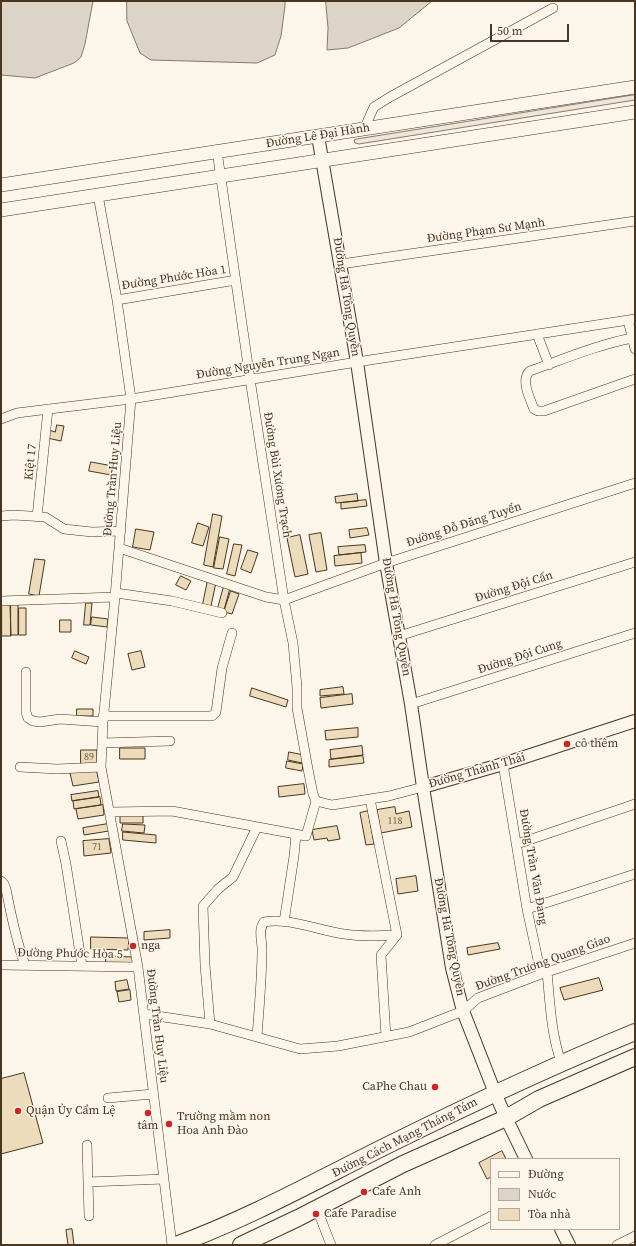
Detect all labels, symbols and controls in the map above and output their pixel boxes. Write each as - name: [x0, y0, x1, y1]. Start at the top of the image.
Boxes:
- scale bar: [492, 16, 571, 42]
- text: 50 m: [497, 23, 523, 39]
- street label: Đường Lê Đại Hành: [265, 121, 371, 151]
- street label: Đường Phạm Sư Mạnh: [426, 216, 546, 246]
- street label: Đường Hà Tông Quyền: [329, 236, 363, 358]
- street label: Đường Phước Hòa 1: [121, 263, 227, 293]
- street label: Đường Nguyễn Trung Ngạn: [195, 346, 341, 382]
- street label: Đường Bùi Xương Trạch: [260, 411, 294, 539]
- street label: Đường Trần Huy Liệu: [101, 421, 125, 537]
- street label: Kiệt 17: [22, 443, 40, 481]
- street label: Đường Đỗ Đăng Tuyển: [405, 500, 523, 550]
- street label: Đường Hà Tông Quyền: [378, 557, 414, 677]
- street label: Đường Đội Cấn: [473, 568, 555, 606]
- street label: Đường Đội Cung: [476, 637, 564, 677]
- place label: cô thêm: [575, 737, 618, 751]
- marker: cô thêm: [562, 739, 572, 749]
- street label: Đường Thành Thái: [427, 750, 527, 792]
- house number: 89: [84, 751, 94, 763]
- street label: Đường Trần Văn Đang: [516, 808, 550, 926]
- house number: 118: [388, 815, 402, 827]
- house number: 71: [92, 841, 102, 853]
- street label: Đường Hà Tông Quyền: [430, 877, 468, 997]
- street label: Đường Trương Quang Giao: [474, 932, 612, 994]
- place label: nga: [141, 939, 160, 953]
- marker: nga: [128, 941, 138, 951]
- street label: Đường Phước Hòa 5: [17, 946, 123, 962]
- street label: Đường Trần Huy Liệu: [143, 968, 171, 1084]
- place label: CaPhe Chau: [362, 1080, 427, 1094]
- marker: CaPhe Chau: [430, 1082, 440, 1092]
- street label: Đường Cách Mạng Tháng Tám: [330, 1095, 480, 1181]
- place label: Quận Ủy Cẩm Lệ: [26, 1104, 115, 1118]
- marker: Quận Ủy Cẩm Lệ: [13, 1106, 23, 1116]
- marker: tâm: [143, 1108, 153, 1118]
- place label: Trường mầm non Hoa Anh Đào: [177, 1110, 270, 1138]
- place label: tâm: [138, 1119, 158, 1133]
- marker: Trường mầm non Hoa Anh Đào: [164, 1119, 174, 1129]
- legend: [490, 1158, 620, 1230]
- text: Đường: [528, 1166, 564, 1182]
- place label: Cafe Anh: [372, 1185, 421, 1199]
- text: Nước: [528, 1186, 556, 1202]
- marker: Cafe Anh: [359, 1187, 369, 1197]
- text: Tòa nhà: [528, 1206, 571, 1222]
- place label: Cafe Paradise: [324, 1207, 397, 1221]
- marker: Cafe Paradise: [311, 1209, 321, 1219]

